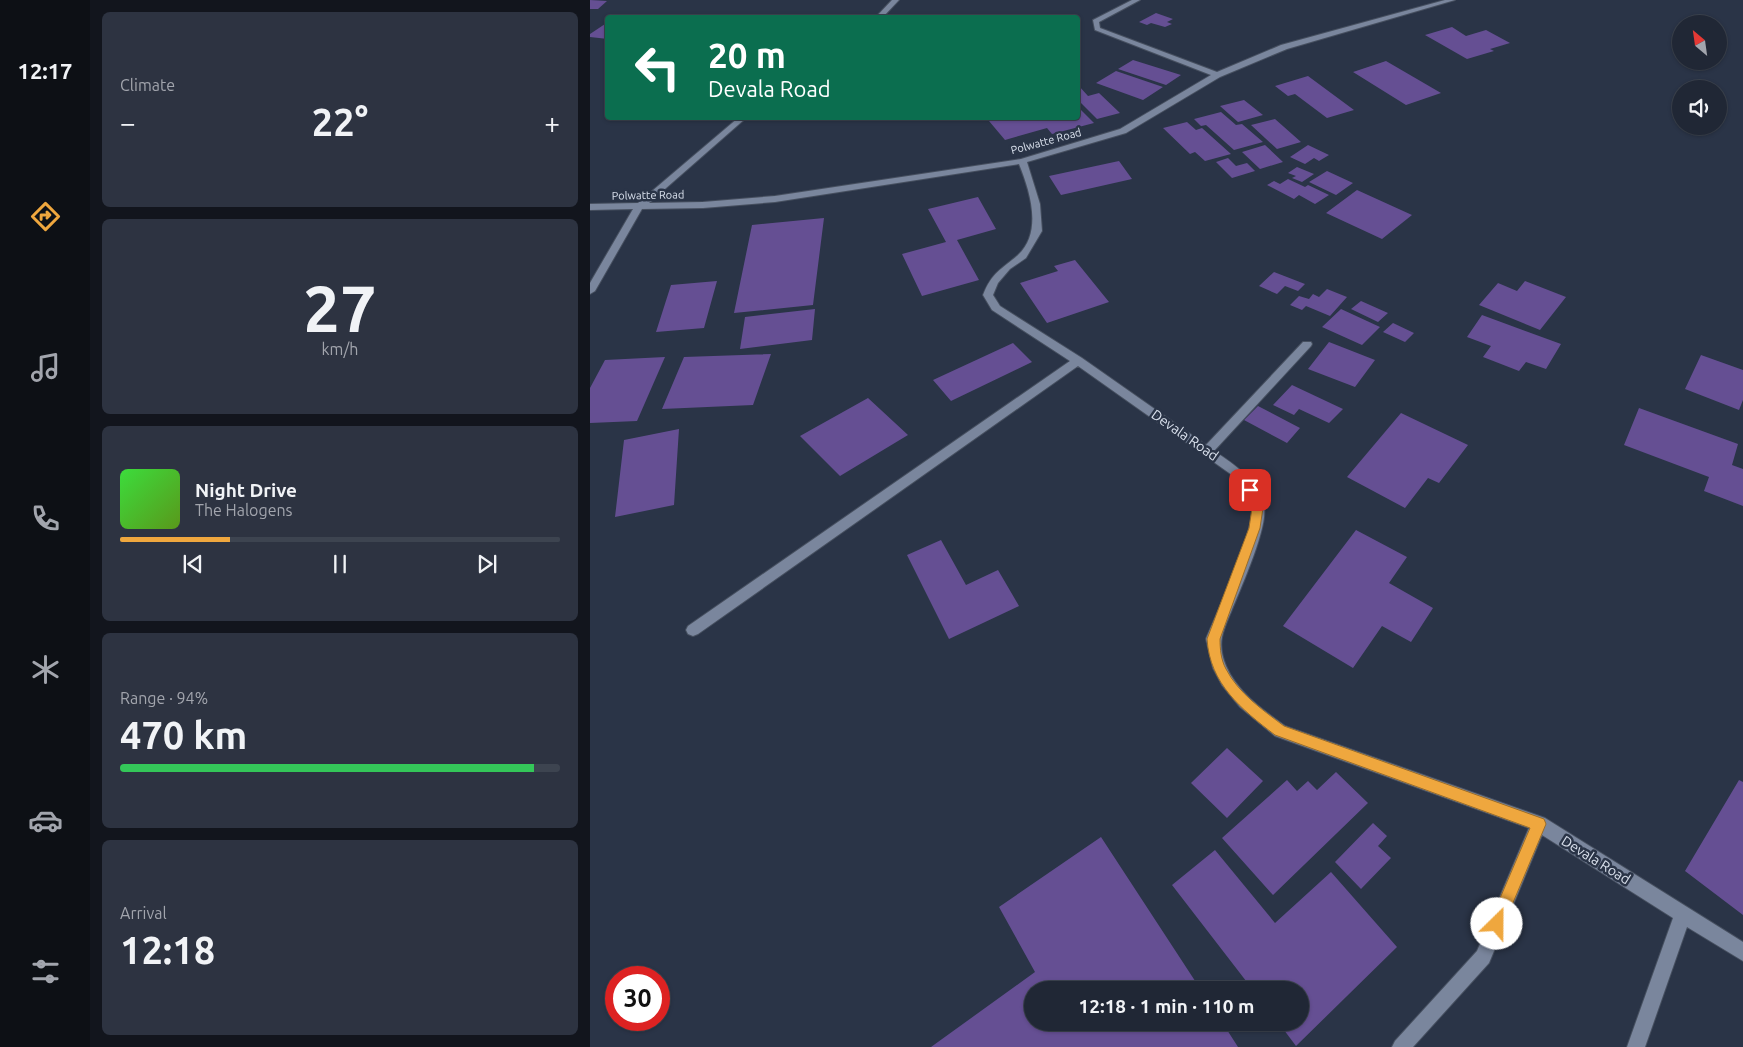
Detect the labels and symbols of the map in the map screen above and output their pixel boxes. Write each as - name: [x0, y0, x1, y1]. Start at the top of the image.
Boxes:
- north arrow: [1672, 15, 1728, 70]
- street label: Polwatte Road: [1009, 126, 1083, 156]
- street label: Polwatte Road: [612, 188, 684, 202]
- street label: Devala Road: [1148, 406, 1222, 464]
- pin: [1229, 469, 1271, 511]
- street label: Devala Road: [1559, 833, 1633, 887]
- position arrow: [1470, 897, 1522, 949]
- speed limit sign: 30: [605, 966, 670, 1031]

